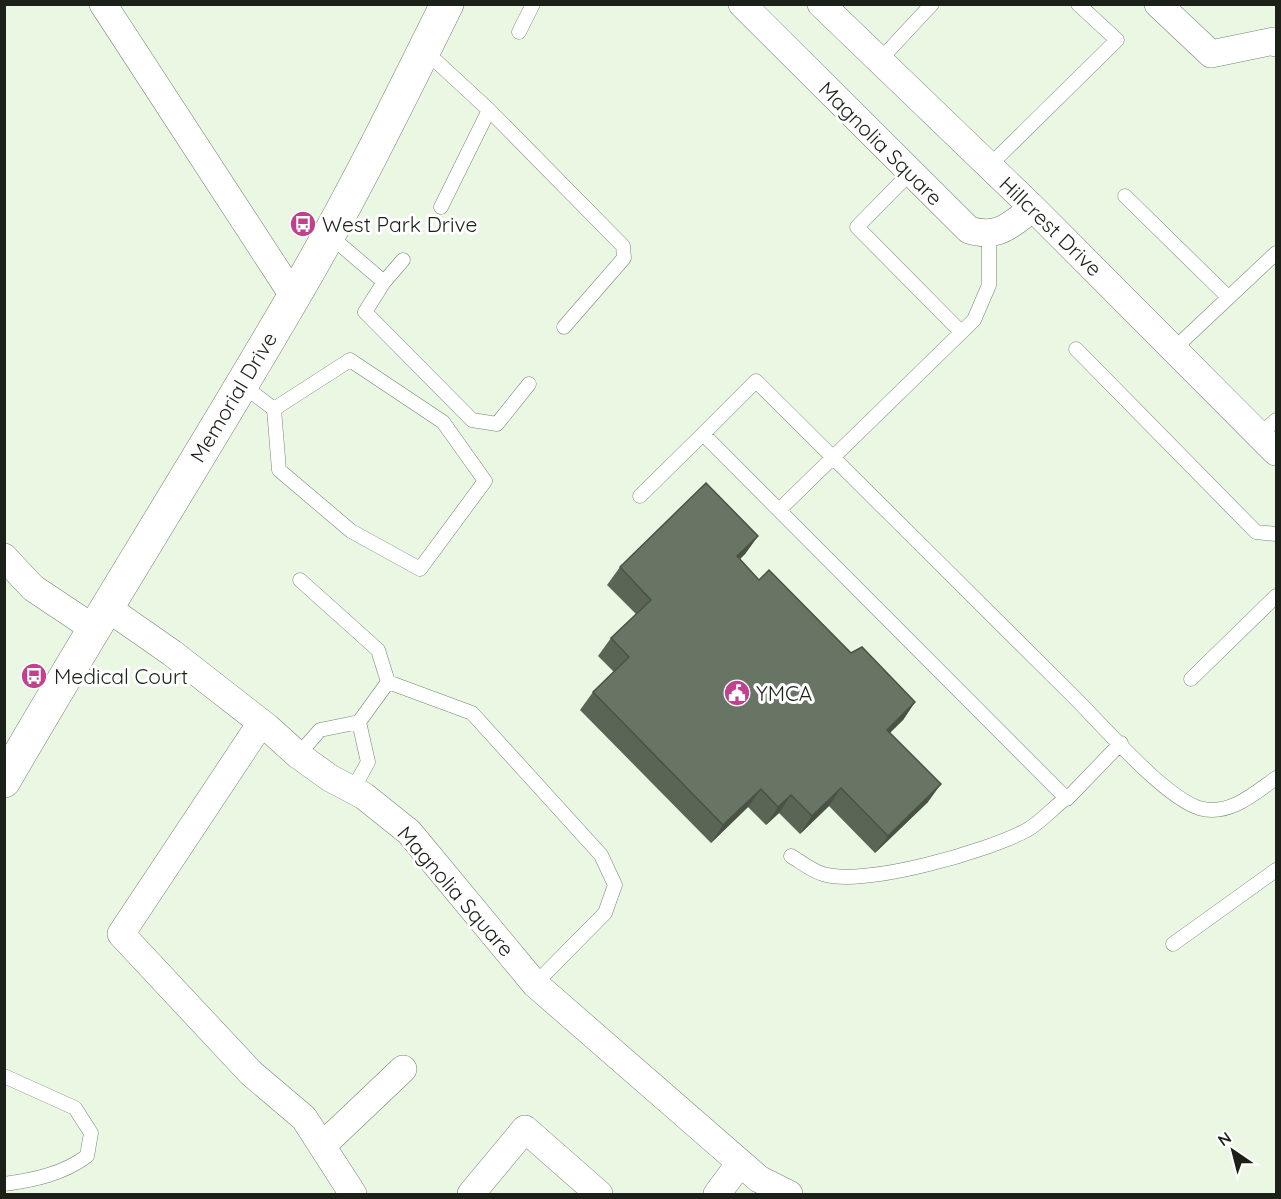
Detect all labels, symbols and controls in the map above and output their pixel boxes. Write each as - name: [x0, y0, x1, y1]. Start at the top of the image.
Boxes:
- street label: Magnolia Square: [814, 76, 948, 210]
- street label: Hillcrest Drive: [994, 171, 1108, 281]
- bus stop icon: West Park Drive: [288, 209, 318, 239]
- place label: West Park Drive: [322, 211, 477, 237]
- street label: Memorial Drive: [184, 327, 282, 467]
- bus stop icon: Medical Court: [19, 661, 49, 691]
- place label: Medical Court: [54, 663, 188, 689]
- public building icon: YMCA: [722, 678, 752, 708]
- place label: YMCA: [756, 680, 812, 706]
- street label: Magnolia Square: [392, 820, 520, 962]
- north arrow: [1203, 1121, 1263, 1181]
- text: N: [1214, 1127, 1235, 1150]

